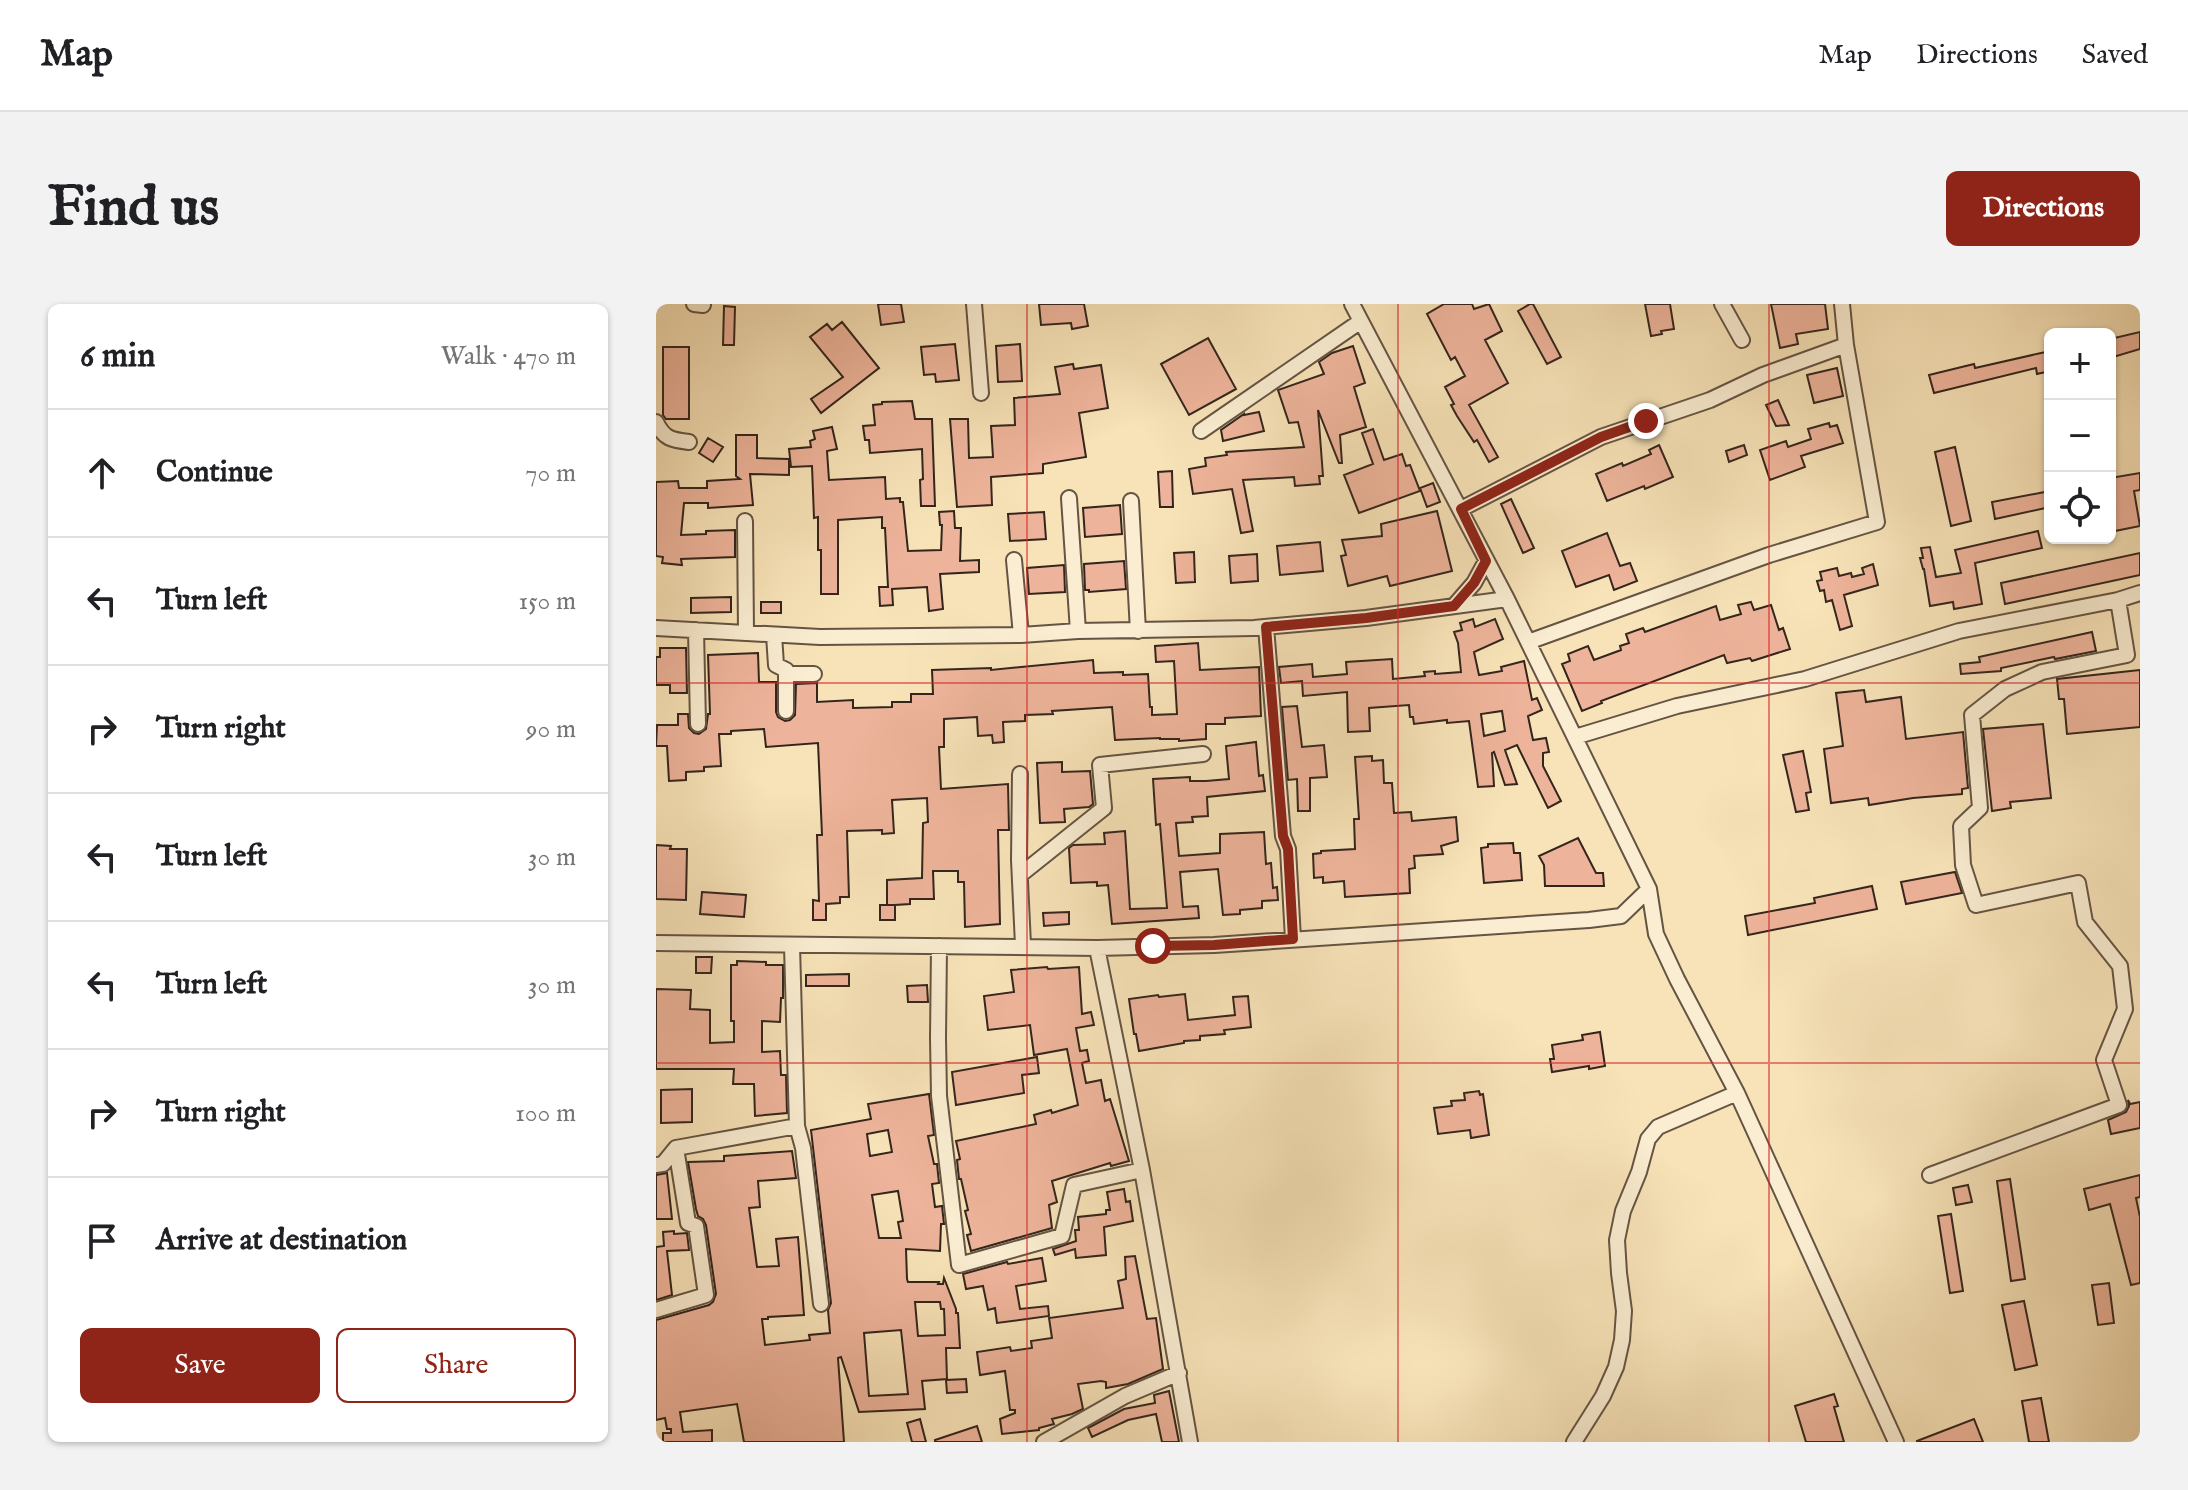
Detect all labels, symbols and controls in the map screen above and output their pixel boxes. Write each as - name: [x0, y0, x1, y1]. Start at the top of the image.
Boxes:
- text: Map: [40, 31, 113, 79]
- text: Map: [1818, 38, 1872, 73]
- text: Directions: [1916, 38, 2038, 73]
- text: Saved: [2082, 38, 2148, 73]
- button: Directions: [1946, 171, 2140, 246]
- text: Find us: [48, 173, 219, 244]
- map controls: [2044, 328, 2116, 544]
- button: +: [2044, 328, 2116, 400]
- text: 6 min: [80, 335, 155, 378]
- text: Walk · 470 m: [441, 340, 576, 373]
- button: −: [2044, 400, 2116, 472]
- route end: [1628, 403, 1664, 439]
- icon: ahead: [80, 451, 124, 495]
- text: Continue: [156, 454, 273, 492]
- text: 70 m: [525, 457, 576, 490]
- button: locate: [2044, 472, 2116, 544]
- icon: left: [80, 579, 124, 623]
- text: Turn left: [156, 582, 267, 620]
- text: 150 m: [518, 585, 576, 618]
- icon: right: [80, 707, 124, 751]
- text: Turn right: [156, 710, 286, 748]
- text: 90 m: [526, 713, 576, 746]
- icon: left: [80, 835, 124, 879]
- text: Turn left: [156, 838, 267, 876]
- text: 30 m: [528, 841, 576, 874]
- route start: [1135, 928, 1171, 964]
- icon: left: [80, 963, 124, 1007]
- text: Turn left: [156, 966, 267, 1004]
- text: 30 m: [528, 969, 576, 1002]
- icon: right: [80, 1091, 124, 1135]
- text: Turn right: [156, 1094, 286, 1132]
- text: 100 m: [515, 1097, 576, 1130]
- icon: arrive: [80, 1219, 124, 1263]
- text: Arrive at destination: [156, 1222, 407, 1260]
- button: Save: [80, 1328, 320, 1403]
- button: Share: [336, 1328, 576, 1403]

